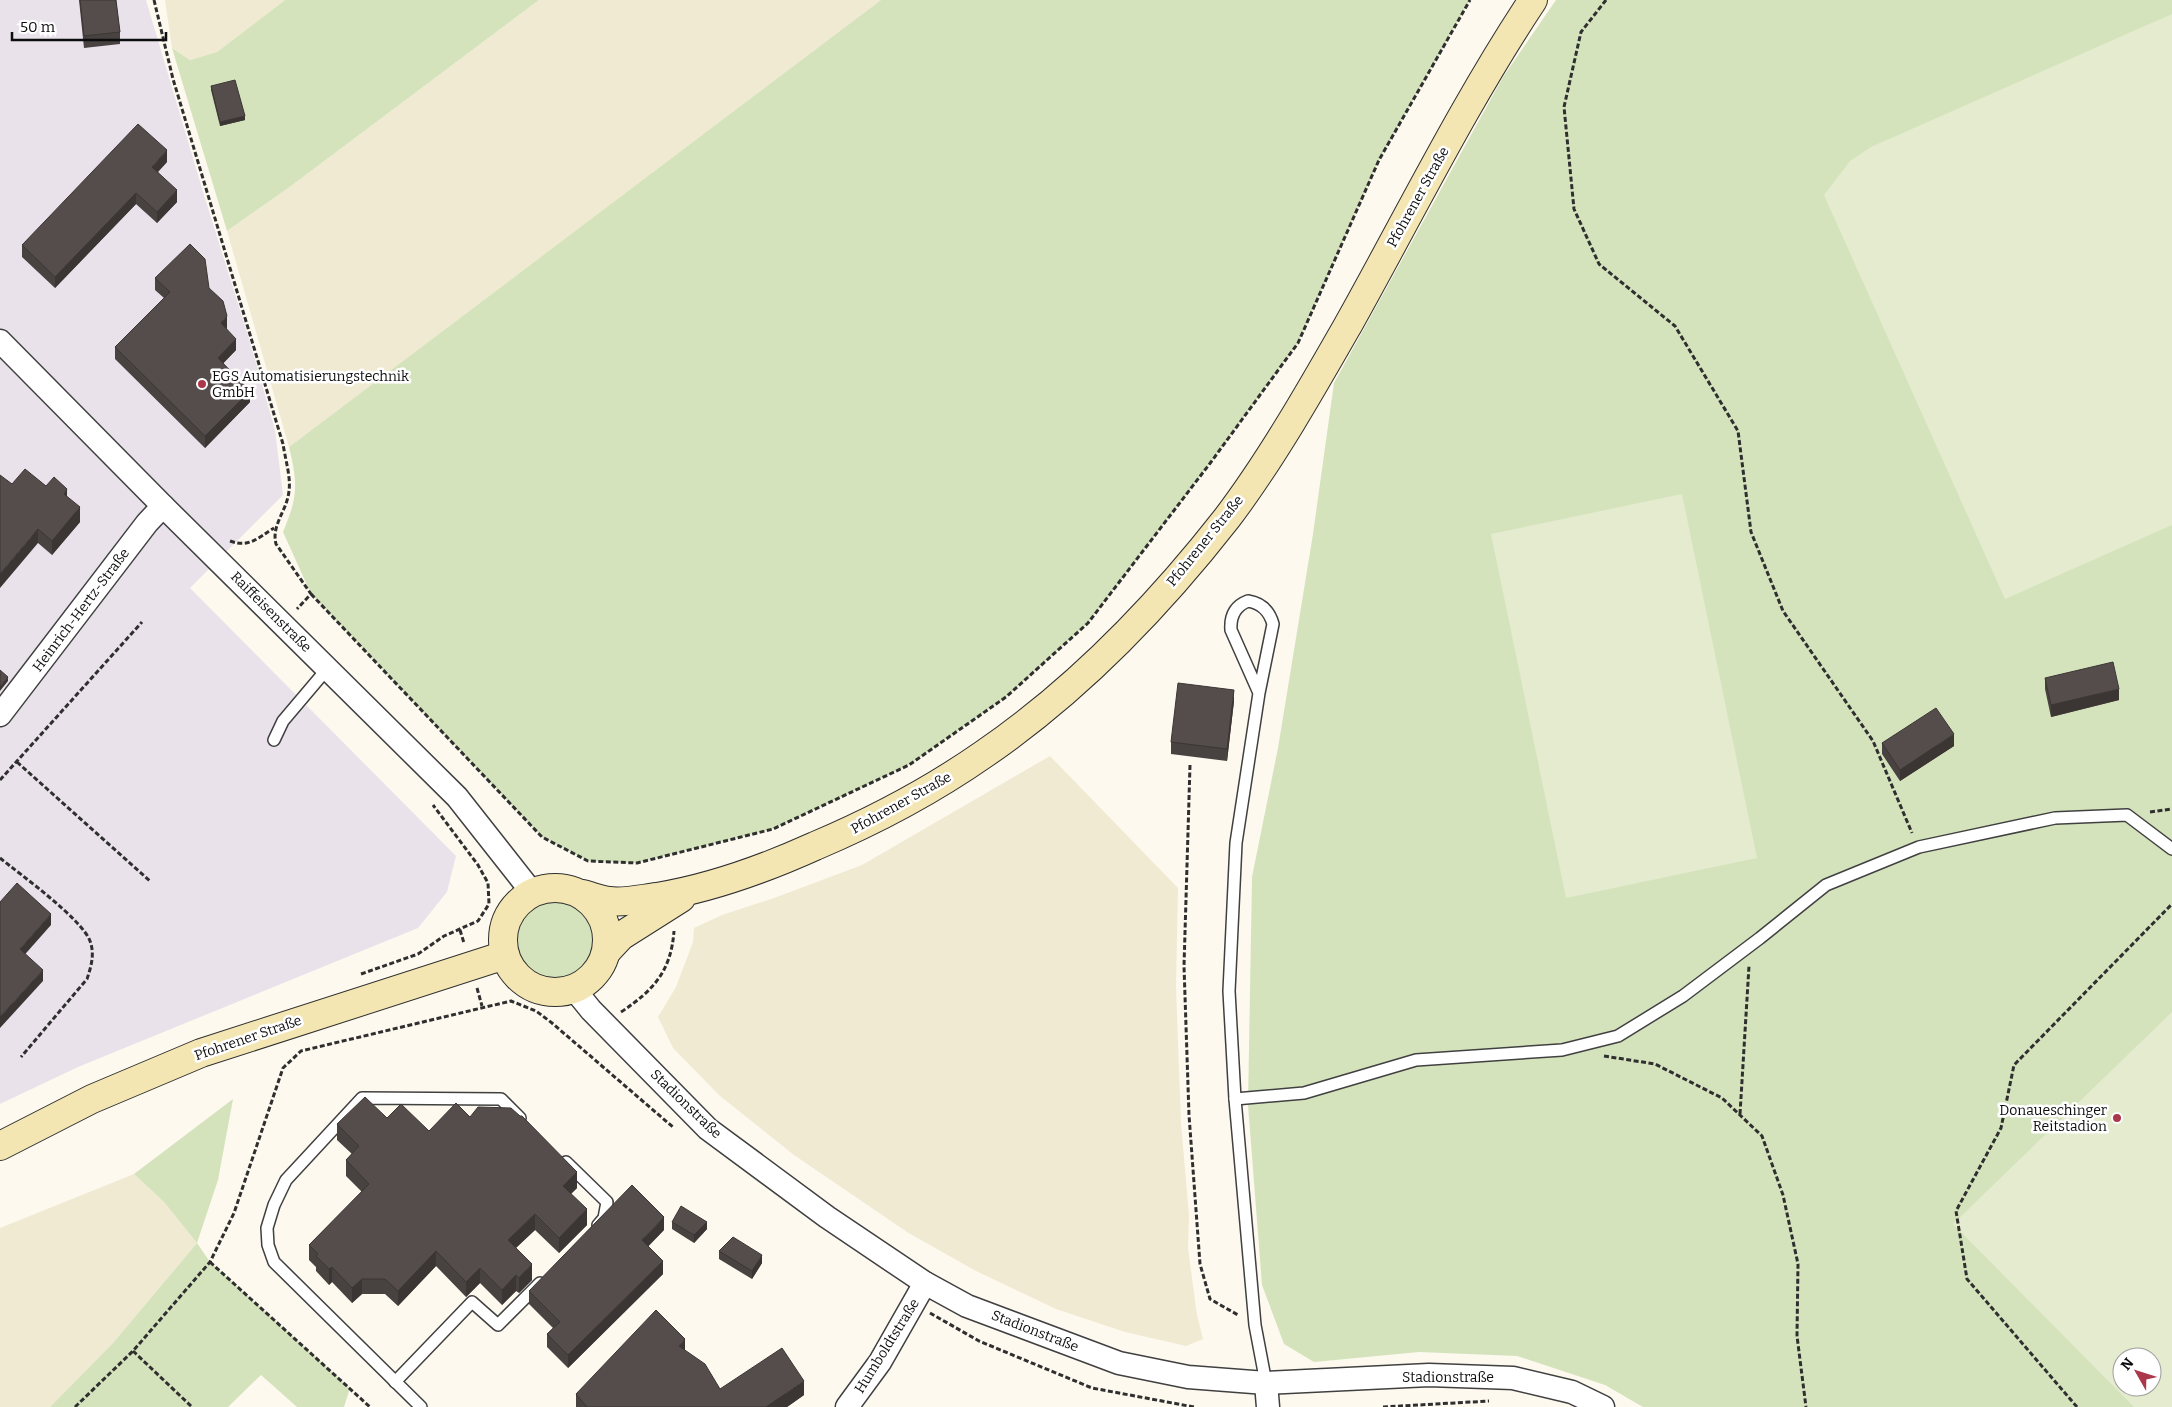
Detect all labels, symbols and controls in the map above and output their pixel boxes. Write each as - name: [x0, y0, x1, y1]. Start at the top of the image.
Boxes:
- scale bar: [12, 10, 166, 42]
- text: 50 m: [20, 18, 56, 36]
- street label: Pfohrener Straße: [1383, 144, 1453, 250]
- place label: EGS Automatisierungstechnik GmbH: [212, 368, 409, 401]
- marker: EGS Automatisierungstechnik GmbH: [196, 378, 208, 390]
- street label: Pfohrener Straße: [1163, 492, 1247, 590]
- street label: Heinrich-Hertz-Straße: [29, 545, 133, 675]
- street label: Raiffeisenstraße: [227, 568, 315, 656]
- street label: Pfohrener Straße: [848, 768, 954, 838]
- street label: Pfohrener Straße: [192, 1012, 304, 1064]
- street label: Stadionstraße: [647, 1066, 725, 1142]
- place label: Donaueschinger Reitstadion: [1999, 1102, 2107, 1135]
- marker: Donaueschinger Reitstadion: [2111, 1112, 2123, 1124]
- street label: Humboldtstraße: [851, 1296, 923, 1396]
- street label: Stadionstraße: [989, 1307, 1081, 1355]
- north arrow: [2112, 1347, 2162, 1397]
- text: N: [2117, 1354, 2137, 1374]
- street label: Stadionstraße: [1402, 1369, 1494, 1386]

